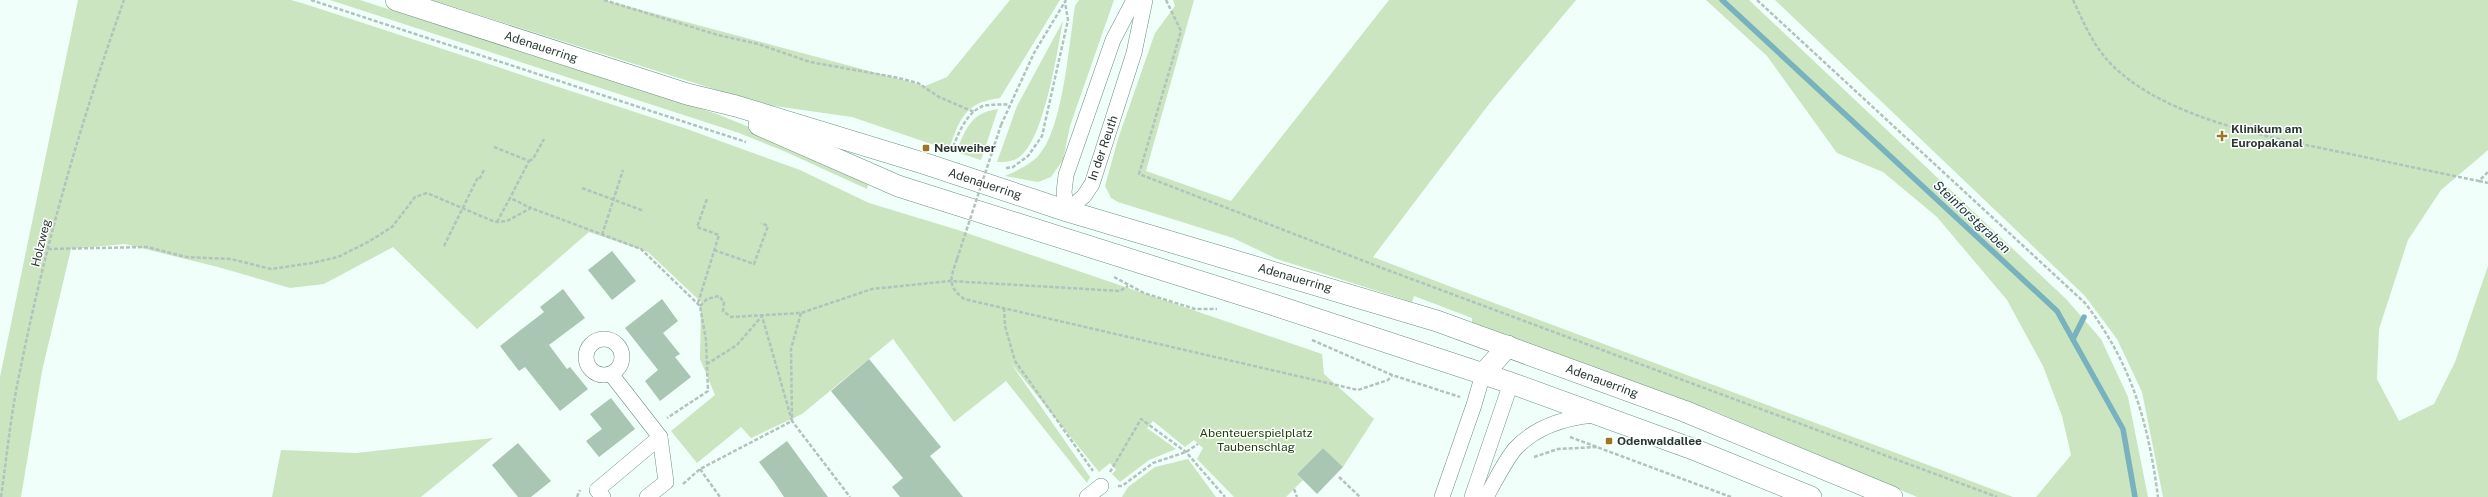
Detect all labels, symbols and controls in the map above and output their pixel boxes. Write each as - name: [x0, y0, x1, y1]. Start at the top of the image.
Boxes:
- street label: Adenauerring: [502, 29, 580, 65]
- street label: In der Reuth: [1085, 114, 1121, 182]
- place label: Klinikum am Europakanal: [2231, 122, 2303, 150]
- marker: Klinikum am Europakanal: [2216, 130, 2228, 142]
- place label: Neuweiher: [934, 141, 996, 155]
- marker: Neuweiher: [921, 143, 931, 153]
- street label: Adenauerring: [946, 166, 1024, 202]
- water label: Steinforstgraben: [1931, 178, 2013, 256]
- street label: Holzweg: [28, 218, 54, 268]
- street label: Adenauerring: [1256, 261, 1334, 295]
- street label: Adenauerring: [1564, 361, 1640, 401]
- park label: Abenteuerspielplatz Taubenschlag: [1200, 426, 1313, 454]
- place label: Odenwaldallee: [1617, 434, 1702, 448]
- marker: Odenwaldallee: [1604, 436, 1614, 446]

